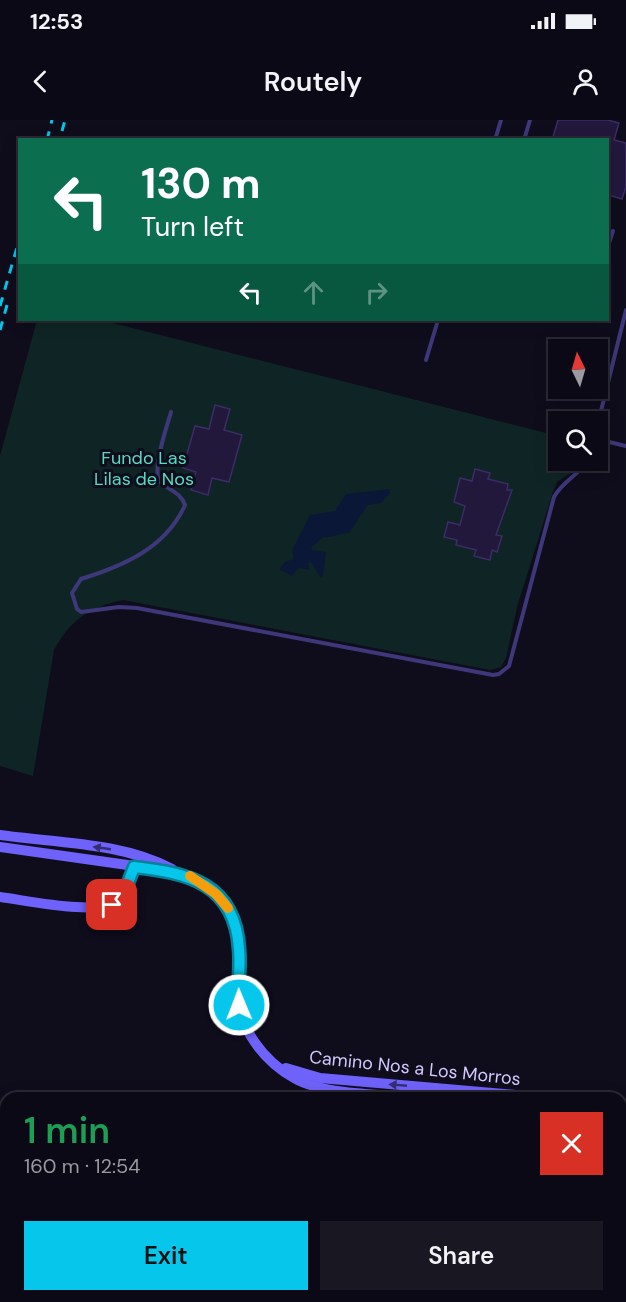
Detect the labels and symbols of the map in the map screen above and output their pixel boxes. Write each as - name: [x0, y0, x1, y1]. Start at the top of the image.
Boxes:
- north arrow: [548, 339, 608, 399]
- park label: Fundo Las Lilas de Nos: [94, 446, 194, 491]
- one-way arrow: [92, 844, 111, 853]
- pin: [86, 879, 137, 930]
- position arrow: [207, 973, 271, 1037]
- street label: Camino Nos a Los Morros: [308, 1045, 522, 1091]
- one-way arrow: [388, 1080, 407, 1090]

